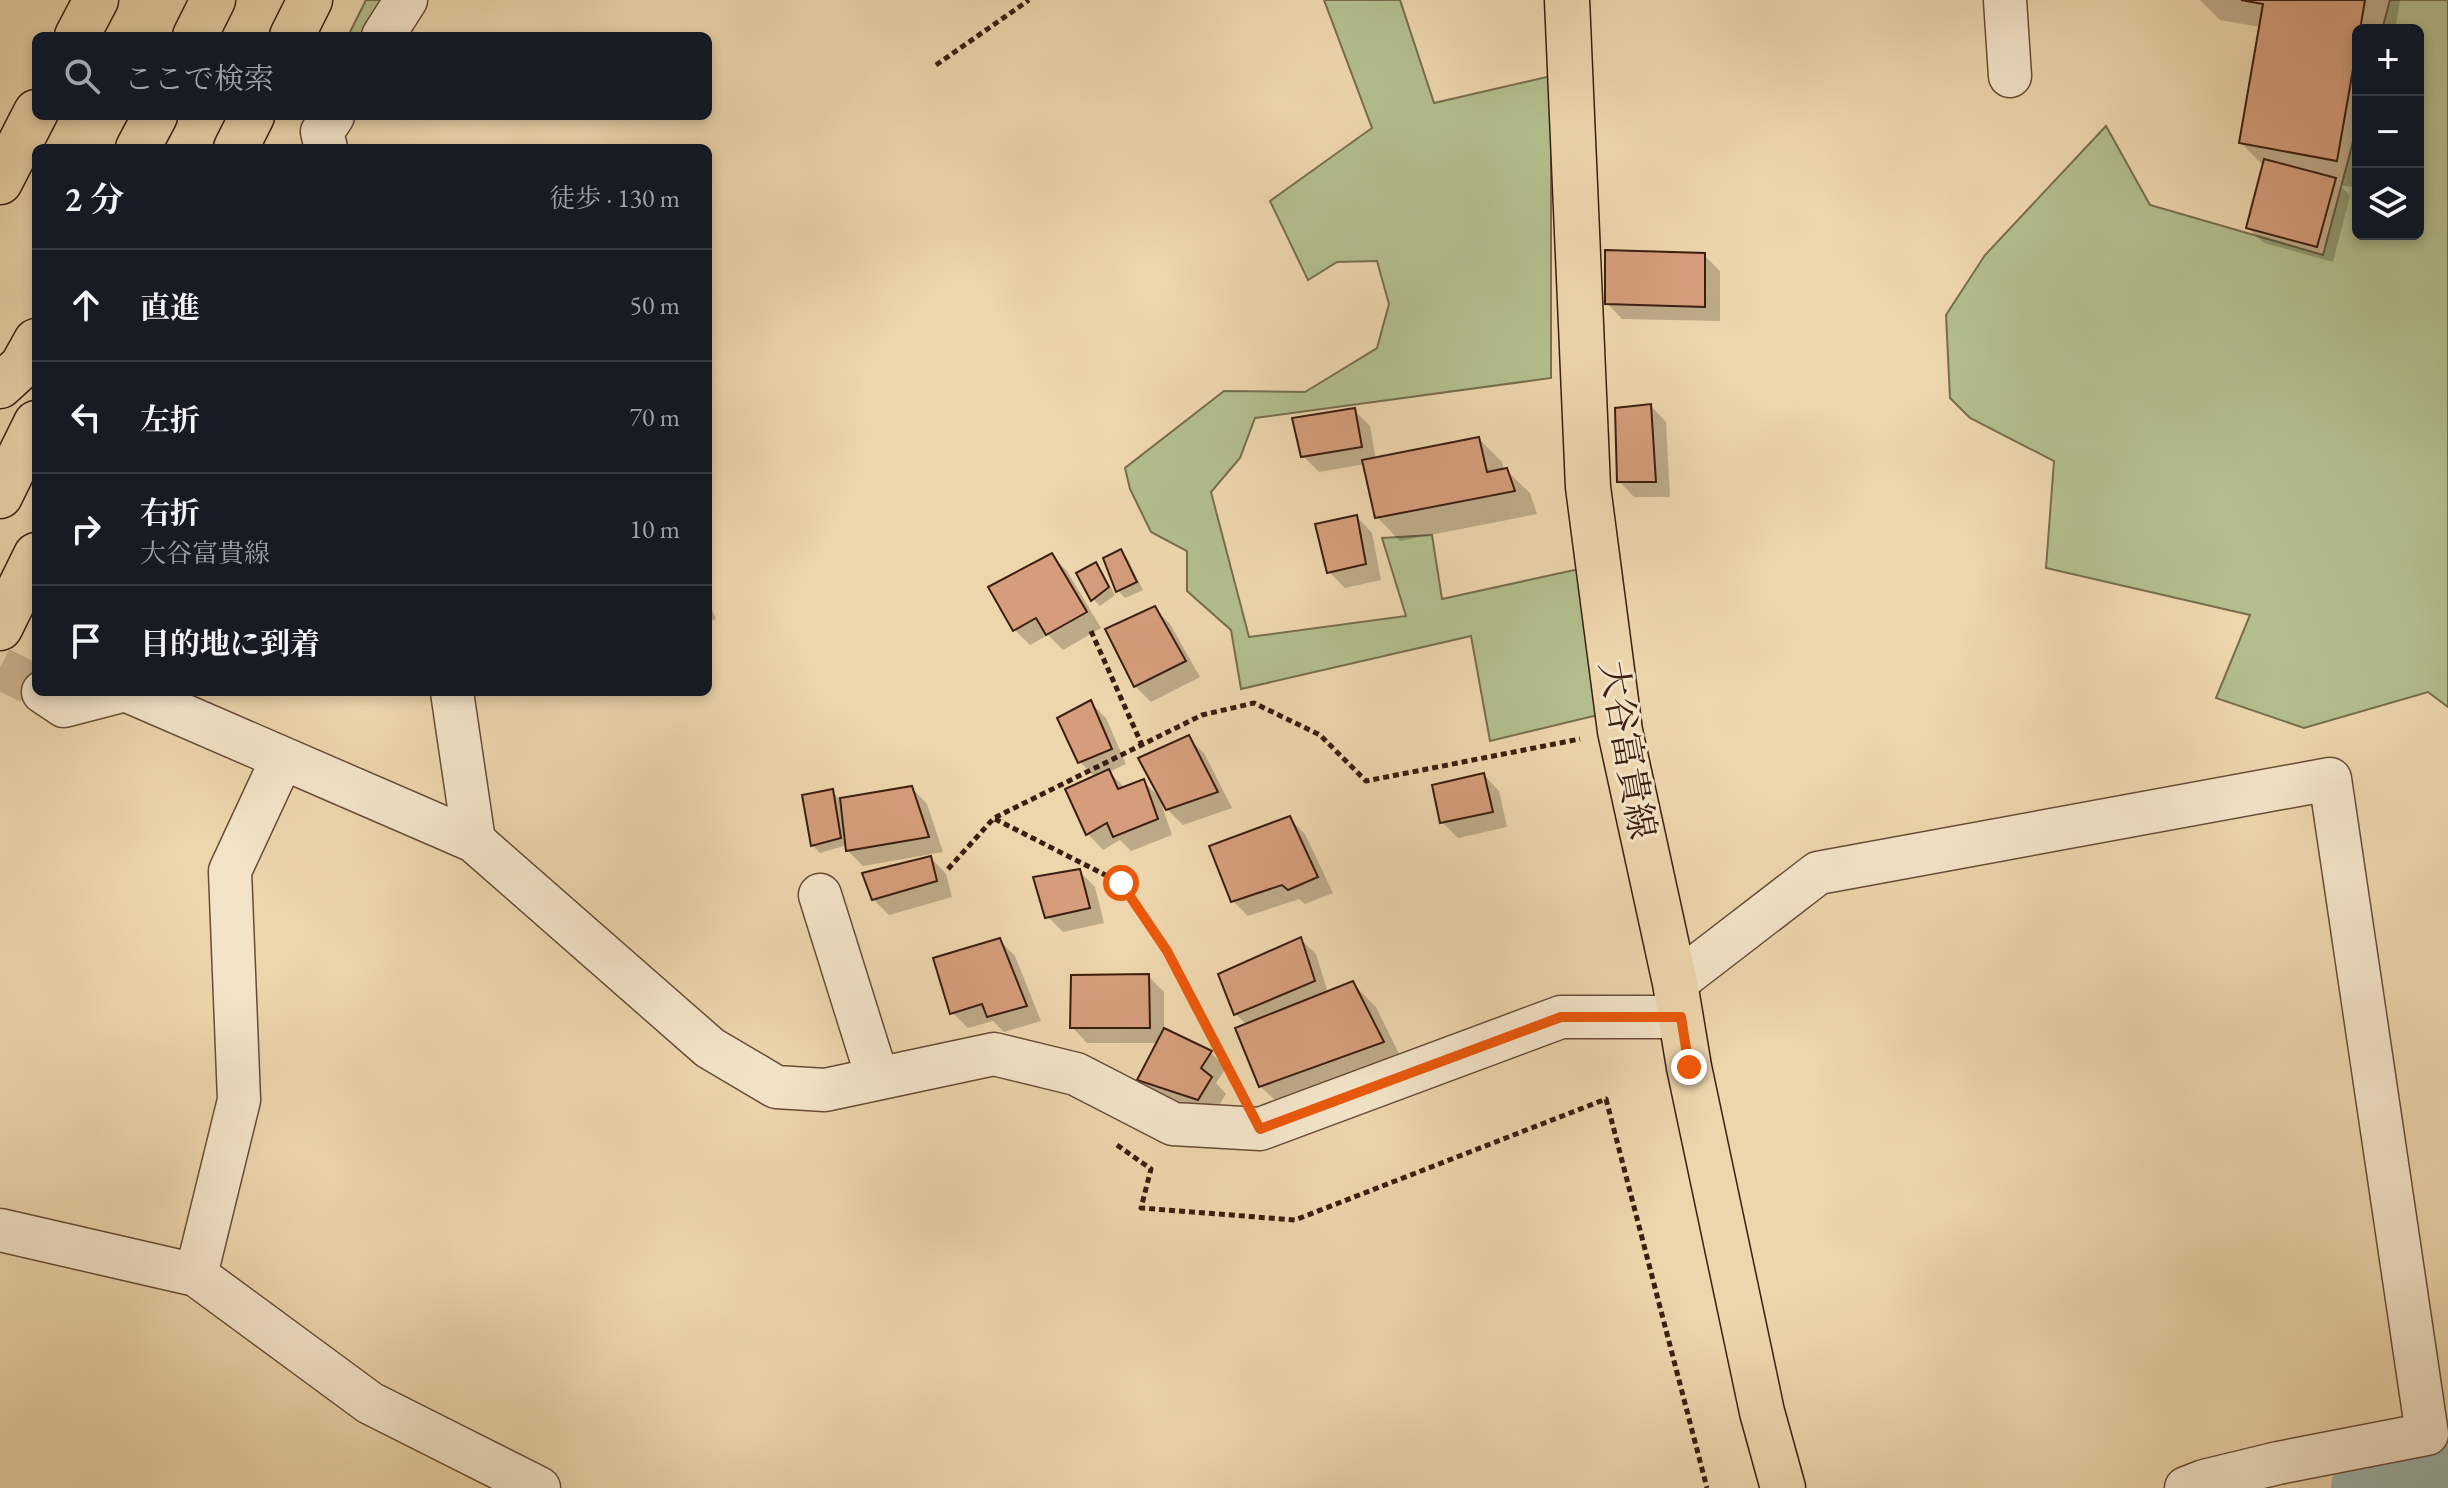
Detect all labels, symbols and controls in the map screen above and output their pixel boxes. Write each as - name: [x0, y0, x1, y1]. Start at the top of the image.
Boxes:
- map controls: [2352, 24, 2424, 240]
- button: +: [2352, 24, 2424, 96]
- search box: [32, 32, 712, 120]
- icon: search: [60, 54, 104, 98]
- text: ここで検索: [124, 59, 274, 98]
- button: −: [2352, 96, 2424, 168]
- button: layers: [2352, 168, 2424, 240]
- text: 2 分: [64, 177, 124, 221]
- text: 徒歩 · 130 m: [550, 181, 680, 215]
- icon: ahead: [64, 283, 108, 327]
- text: 直進: [140, 288, 200, 327]
- text: 50 m: [630, 288, 680, 322]
- icon: left: [64, 395, 108, 439]
- text: 左折: [140, 400, 200, 439]
- text: 70 m: [630, 400, 680, 434]
- text: 右折: [140, 493, 200, 532]
- icon: right: [64, 507, 108, 551]
- text: 10 m: [630, 512, 680, 546]
- text: 大谷富貴線: [140, 536, 270, 570]
- icon: arrive: [64, 619, 108, 663]
- text: 目的地に到着: [140, 624, 320, 663]
- street label: 大谷富貴線: [1589, 657, 1667, 843]
- route start: [1103, 865, 1139, 901]
- route end: [1671, 1049, 1707, 1085]

